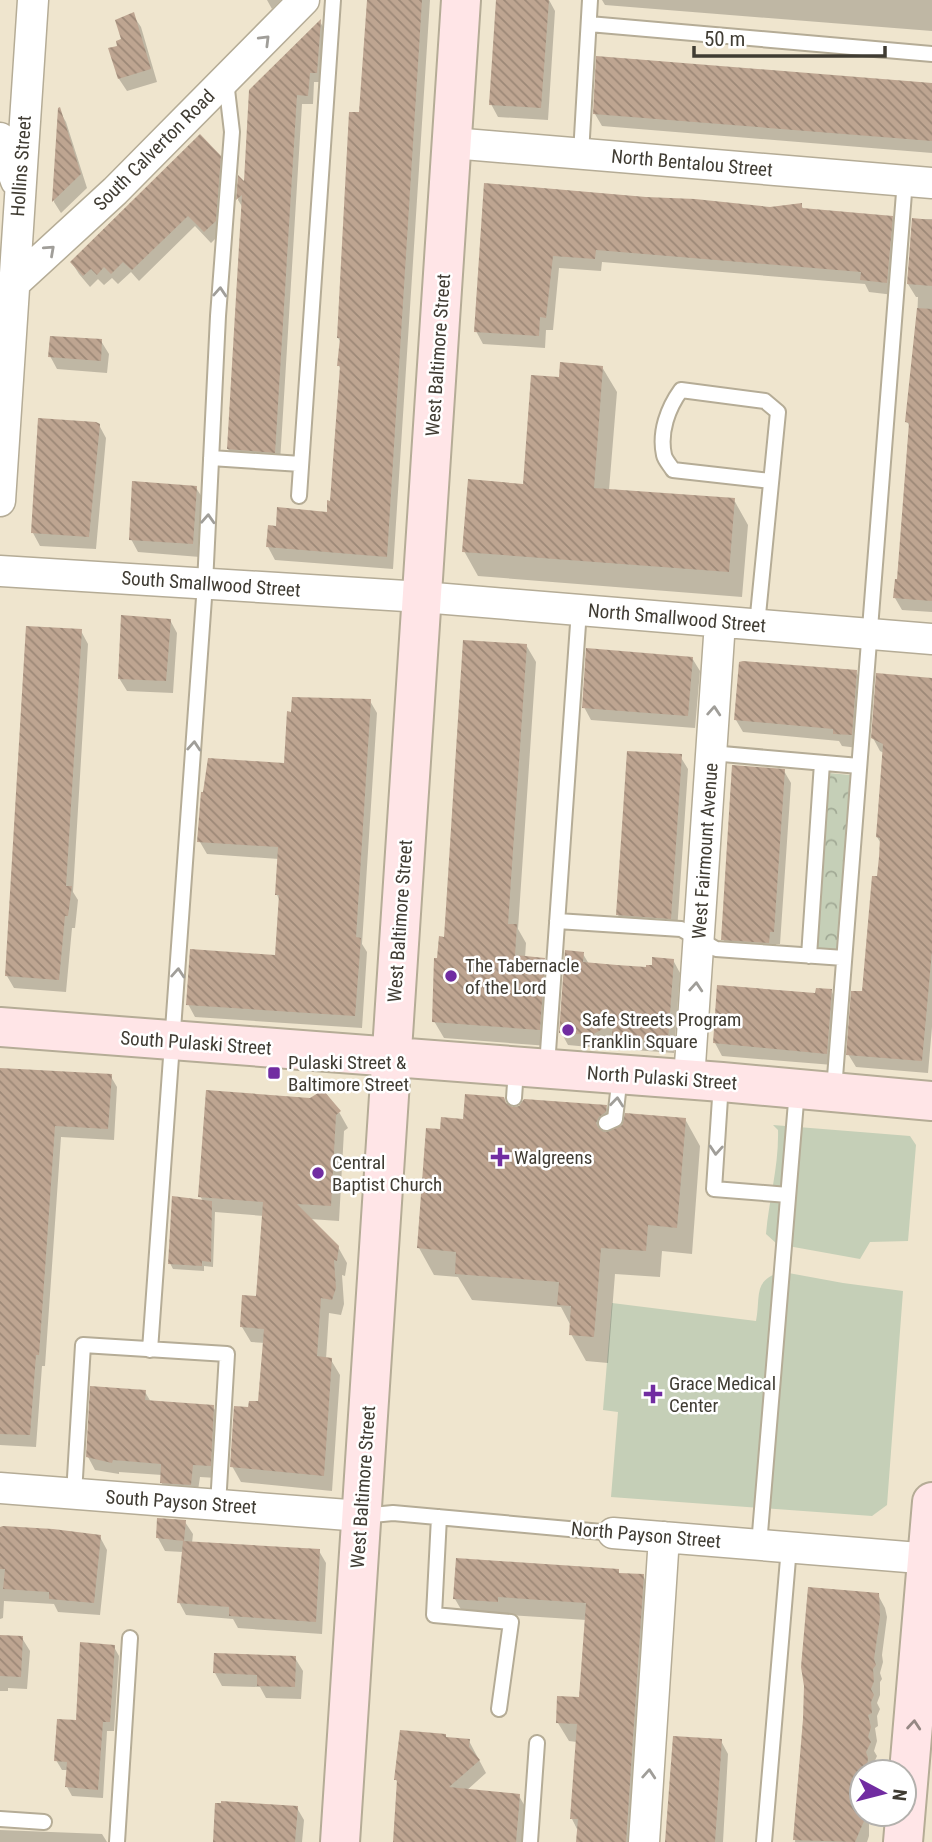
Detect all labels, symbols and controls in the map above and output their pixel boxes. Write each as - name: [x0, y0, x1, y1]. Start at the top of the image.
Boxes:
- scale bar: [694, 14, 885, 58]
- text: 50 m: [704, 27, 745, 51]
- one-way arrow: [256, 35, 269, 48]
- street label: South Calverton Road: [89, 85, 219, 215]
- street label: Hollins Street: [6, 115, 36, 217]
- street label: North Bentalou Street: [610, 144, 774, 182]
- one-way arrow: [42, 246, 55, 259]
- street label: West Baltimore Street: [421, 273, 455, 437]
- one-way arrow: [212, 286, 227, 297]
- one-way arrow: [201, 514, 216, 525]
- street label: South Smallwood Street: [121, 566, 301, 602]
- street label: North Smallwood Street: [587, 599, 767, 637]
- one-way arrow: [706, 706, 721, 717]
- one-way arrow: [186, 741, 201, 752]
- street label: West Fairmount Avenue: [687, 762, 723, 940]
- street label: West Baltimore Street: [383, 839, 417, 1003]
- place label: The Tabernacle of the Lord: [465, 954, 579, 999]
- one-way arrow: [170, 968, 185, 979]
- marker: The Tabernacle of the Lord: [443, 968, 459, 984]
- one-way arrow: [688, 981, 703, 992]
- place label: Safe Streets Program Franklin Square: [582, 1008, 741, 1053]
- marker: Safe Streets Program Franklin Square: [560, 1022, 576, 1038]
- street label: South Pulaski Street: [120, 1026, 272, 1060]
- place label: Pulaski Street & Baltimore Street: [288, 1051, 409, 1096]
- street label: North Pulaski Street: [586, 1061, 738, 1095]
- marker: Pulaski Street & Baltimore Street: [266, 1065, 282, 1081]
- one-way arrow: [609, 1096, 624, 1107]
- one-way arrow: [709, 1145, 724, 1156]
- place label: Walgreens: [514, 1146, 592, 1169]
- marker: Walgreens: [492, 1149, 508, 1165]
- place label: Central Baptist Church: [332, 1151, 442, 1196]
- marker: Central Baptist Church: [310, 1165, 326, 1181]
- place label: Grace Medical Center: [669, 1372, 776, 1417]
- marker: Grace Medical Center: [643, 1384, 663, 1404]
- street label: West Baltimore Street: [346, 1405, 380, 1569]
- street label: South Payson Street: [105, 1485, 257, 1519]
- street label: North Payson Street: [570, 1517, 722, 1553]
- one-way arrow: [906, 1719, 921, 1731]
- north arrow: [848, 1758, 918, 1828]
- one-way arrow: [641, 1768, 656, 1779]
- text: N: [887, 1788, 912, 1802]

